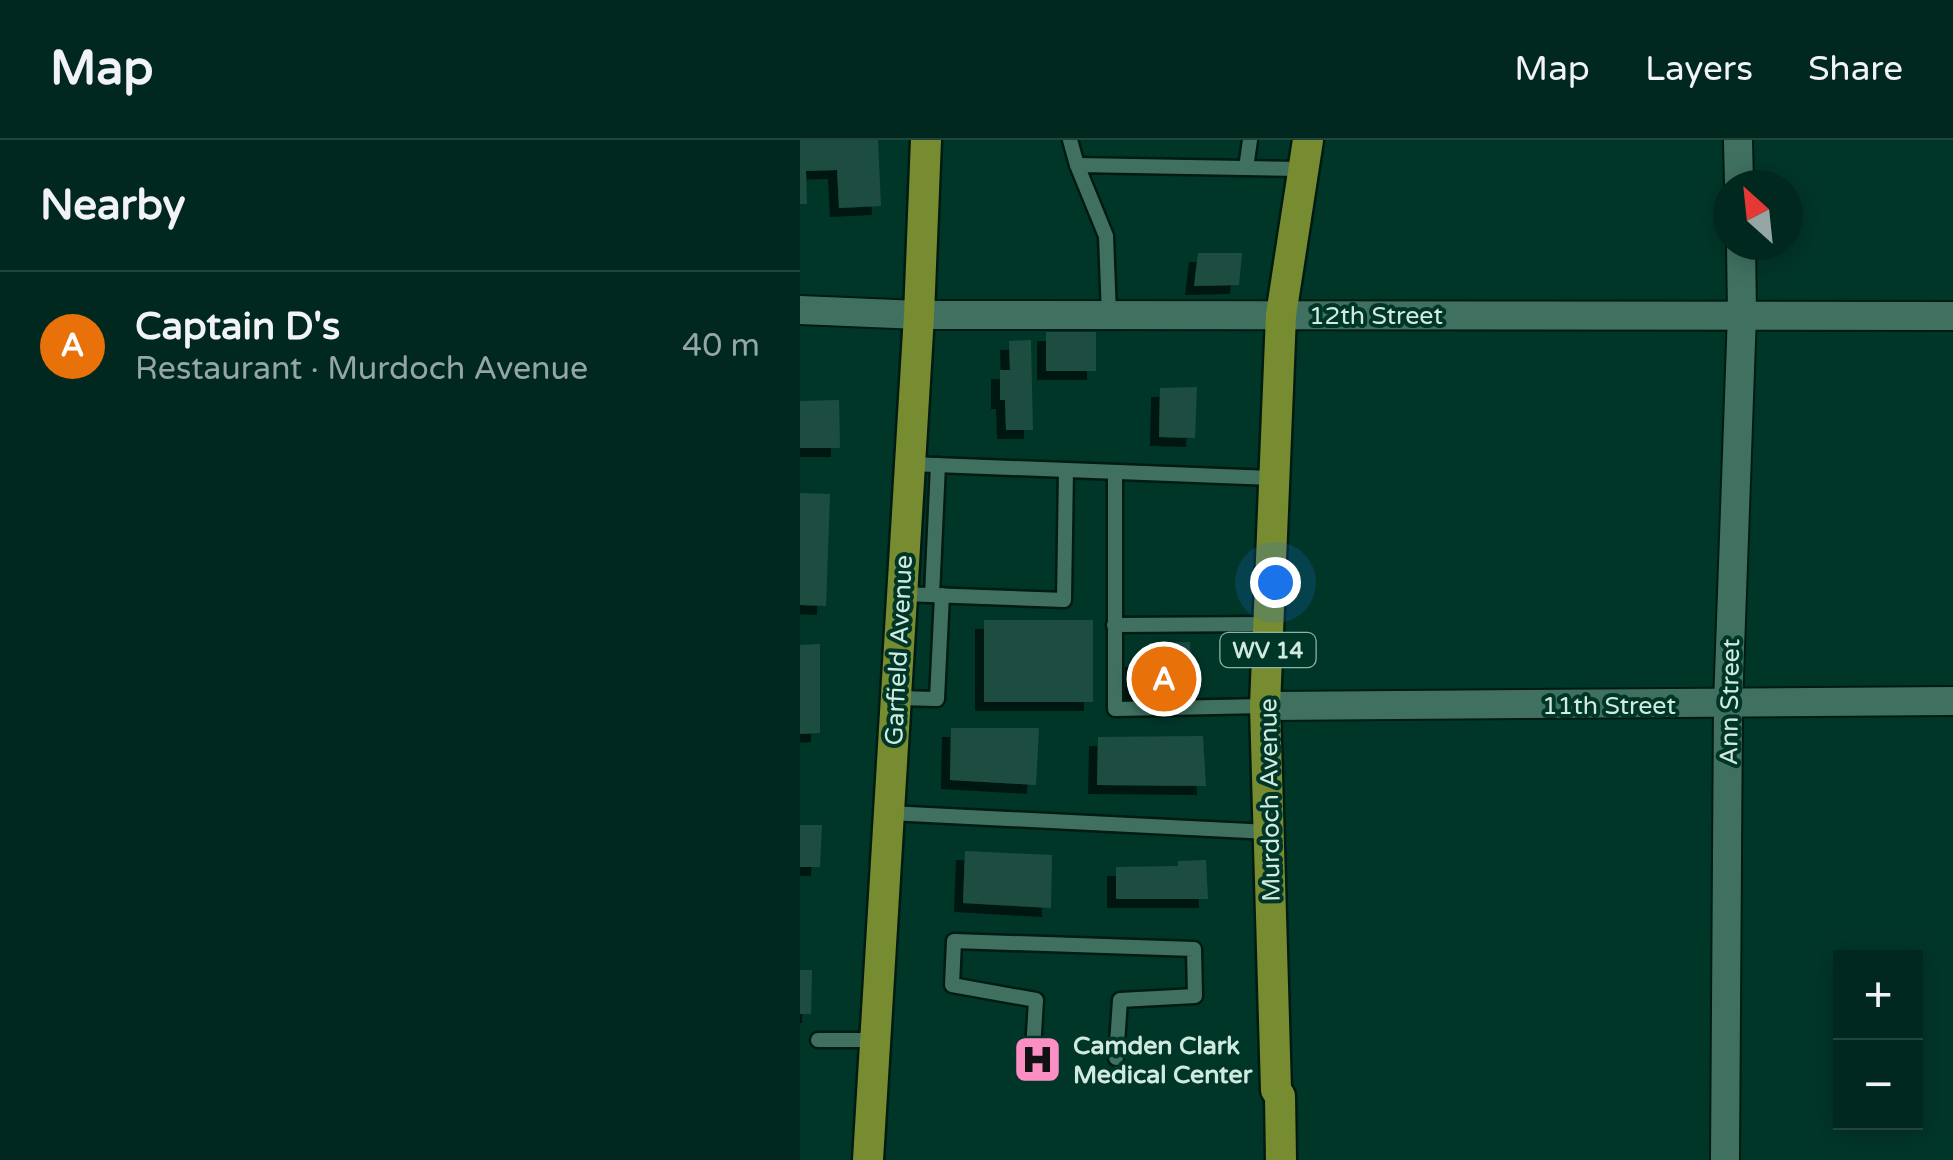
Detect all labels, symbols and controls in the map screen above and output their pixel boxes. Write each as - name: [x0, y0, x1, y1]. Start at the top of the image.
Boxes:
- text: Map: [50, 40, 154, 98]
- text: Map: [1514, 48, 1590, 90]
- text: Layers: [1645, 48, 1753, 90]
- text: Share: [1808, 48, 1903, 90]
- north arrow: [1713, 170, 1803, 260]
- text: Nearby: [40, 180, 185, 231]
- street label: 12th Street: [1309, 301, 1444, 331]
- text: Captain D's: [135, 304, 340, 350]
- text: A: [61, 327, 84, 365]
- text: 40 m: [682, 327, 760, 365]
- text: Restaurant · Murdoch Avenue: [135, 350, 588, 388]
- street label: Garfield Avenue: [879, 554, 919, 746]
- your location: [1250, 557, 1301, 608]
- road number: WV 14: [1220, 633, 1316, 667]
- street label: Ann Street: [1714, 638, 1746, 766]
- pin: A: [1132, 642, 1196, 716]
- street label: 11th Street: [1542, 691, 1677, 721]
- street label: Murdoch Avenue: [1253, 698, 1287, 902]
- map controls: [1833, 950, 1923, 1130]
- button: +: [1833, 950, 1923, 1040]
- place label: Camden Clark Medical Center: [1073, 1031, 1253, 1090]
- hospital icon: Camden Clark Medical Center: [1012, 1033, 1064, 1085]
- button: −: [1833, 1040, 1923, 1130]

